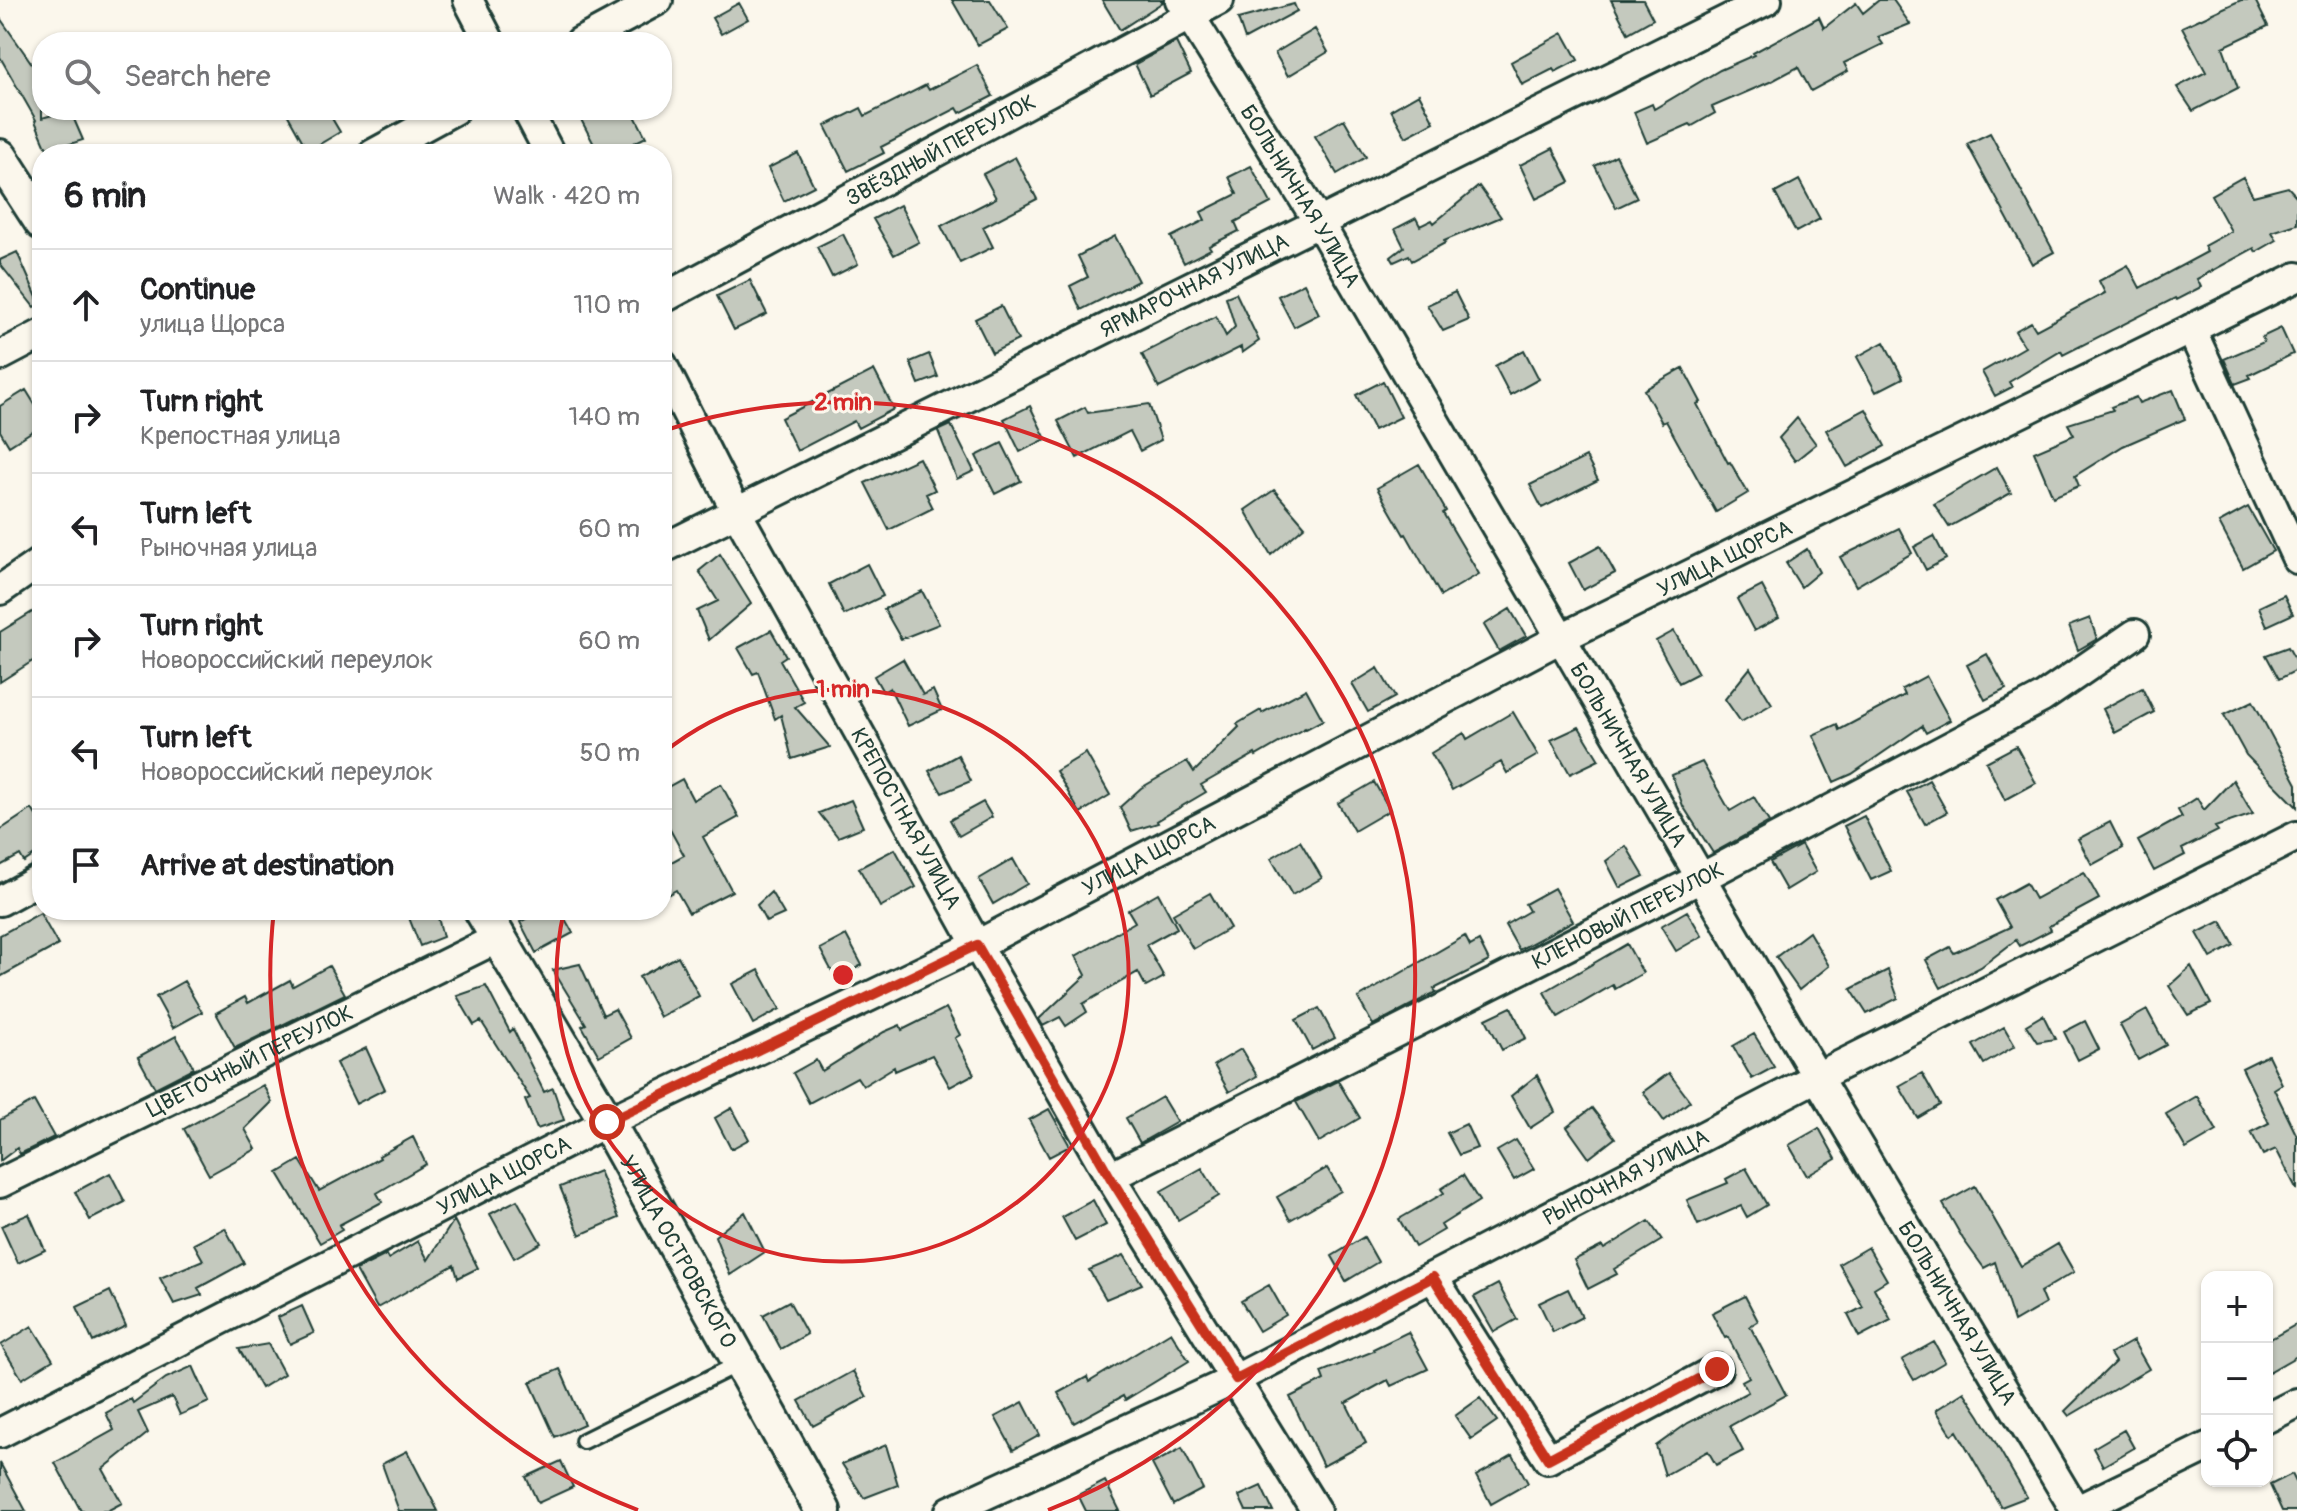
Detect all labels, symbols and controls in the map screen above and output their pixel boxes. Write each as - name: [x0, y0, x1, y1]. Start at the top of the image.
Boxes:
- search box: [32, 32, 672, 120]
- icon: search: [60, 54, 104, 98]
- text: Search here: [124, 58, 271, 95]
- street label: ЗВЁЗДНЫЙ ПЕРЕУЛОК: [841, 88, 1041, 213]
- street label: БОЛЬНИЧНАЯ УЛИЦА: [1234, 100, 1366, 293]
- text: 6 min: [64, 175, 146, 218]
- text: Walk · 420 m: [493, 180, 640, 212]
- street label: ЯРМАРОЧНАЯ УЛИЦА: [1095, 227, 1293, 344]
- text: Continue: [140, 271, 255, 308]
- icon: ahead: [64, 283, 108, 327]
- text: 110 m: [573, 289, 640, 321]
- text: улица Щорса: [140, 308, 285, 340]
- text: Turn right: [140, 383, 263, 420]
- text: 2 min: [814, 388, 872, 417]
- icon: right: [64, 395, 108, 439]
- text: 140 m: [568, 401, 640, 433]
- text: Крепостная улица: [140, 420, 341, 452]
- text: Turn left: [140, 495, 251, 532]
- icon: left: [64, 507, 108, 551]
- text: 60 m: [578, 513, 640, 545]
- street label: УЛИЦА ЩОРСА: [1653, 514, 1797, 604]
- text: Рыночная улица: [140, 532, 317, 564]
- text: Turn right: [140, 607, 263, 644]
- icon: right: [64, 619, 108, 663]
- text: 60 m: [578, 625, 640, 657]
- text: Новороссийский переулок: [140, 644, 434, 676]
- street label: БОЛЬНИЧНАЯ УЛИЦА: [1563, 658, 1693, 852]
- text: 1 min: [816, 675, 870, 704]
- text: Turn left: [140, 719, 251, 756]
- street label: КРЕПОСТНАЯ УЛИЦА: [844, 723, 967, 914]
- icon: left: [64, 731, 108, 775]
- text: 50 m: [579, 737, 640, 769]
- text: Новороссийский переулок: [140, 756, 434, 788]
- street label: УЛИЦА ЩОРСА: [1078, 809, 1220, 902]
- icon: arrive: [64, 843, 108, 887]
- text: Arrive at destination: [140, 847, 394, 884]
- street label: КЛЕНОВЫЙ ПЕРЕУЛОК: [1527, 856, 1729, 976]
- centre of rings: [829, 961, 857, 989]
- street label: ЦВЕТОЧНЫЙ ПЕРЕУЛОК: [142, 999, 358, 1124]
- route start: [589, 1104, 625, 1140]
- street label: РЫНОЧНАЯ УЛИЦА: [1538, 1123, 1714, 1232]
- street label: УЛИЦА ЩОРСА: [433, 1130, 576, 1222]
- street label: УЛИЦА ОСТРОВСКОГО: [613, 1150, 743, 1353]
- street label: БОЛЬНИЧНАЯ УЛИЦА: [1891, 1216, 2023, 1410]
- map controls: [2201, 1271, 2273, 1487]
- button: +: [2201, 1271, 2273, 1343]
- button: −: [2201, 1343, 2273, 1415]
- route end: [1699, 1351, 1735, 1387]
- button: locate: [2201, 1415, 2273, 1487]

